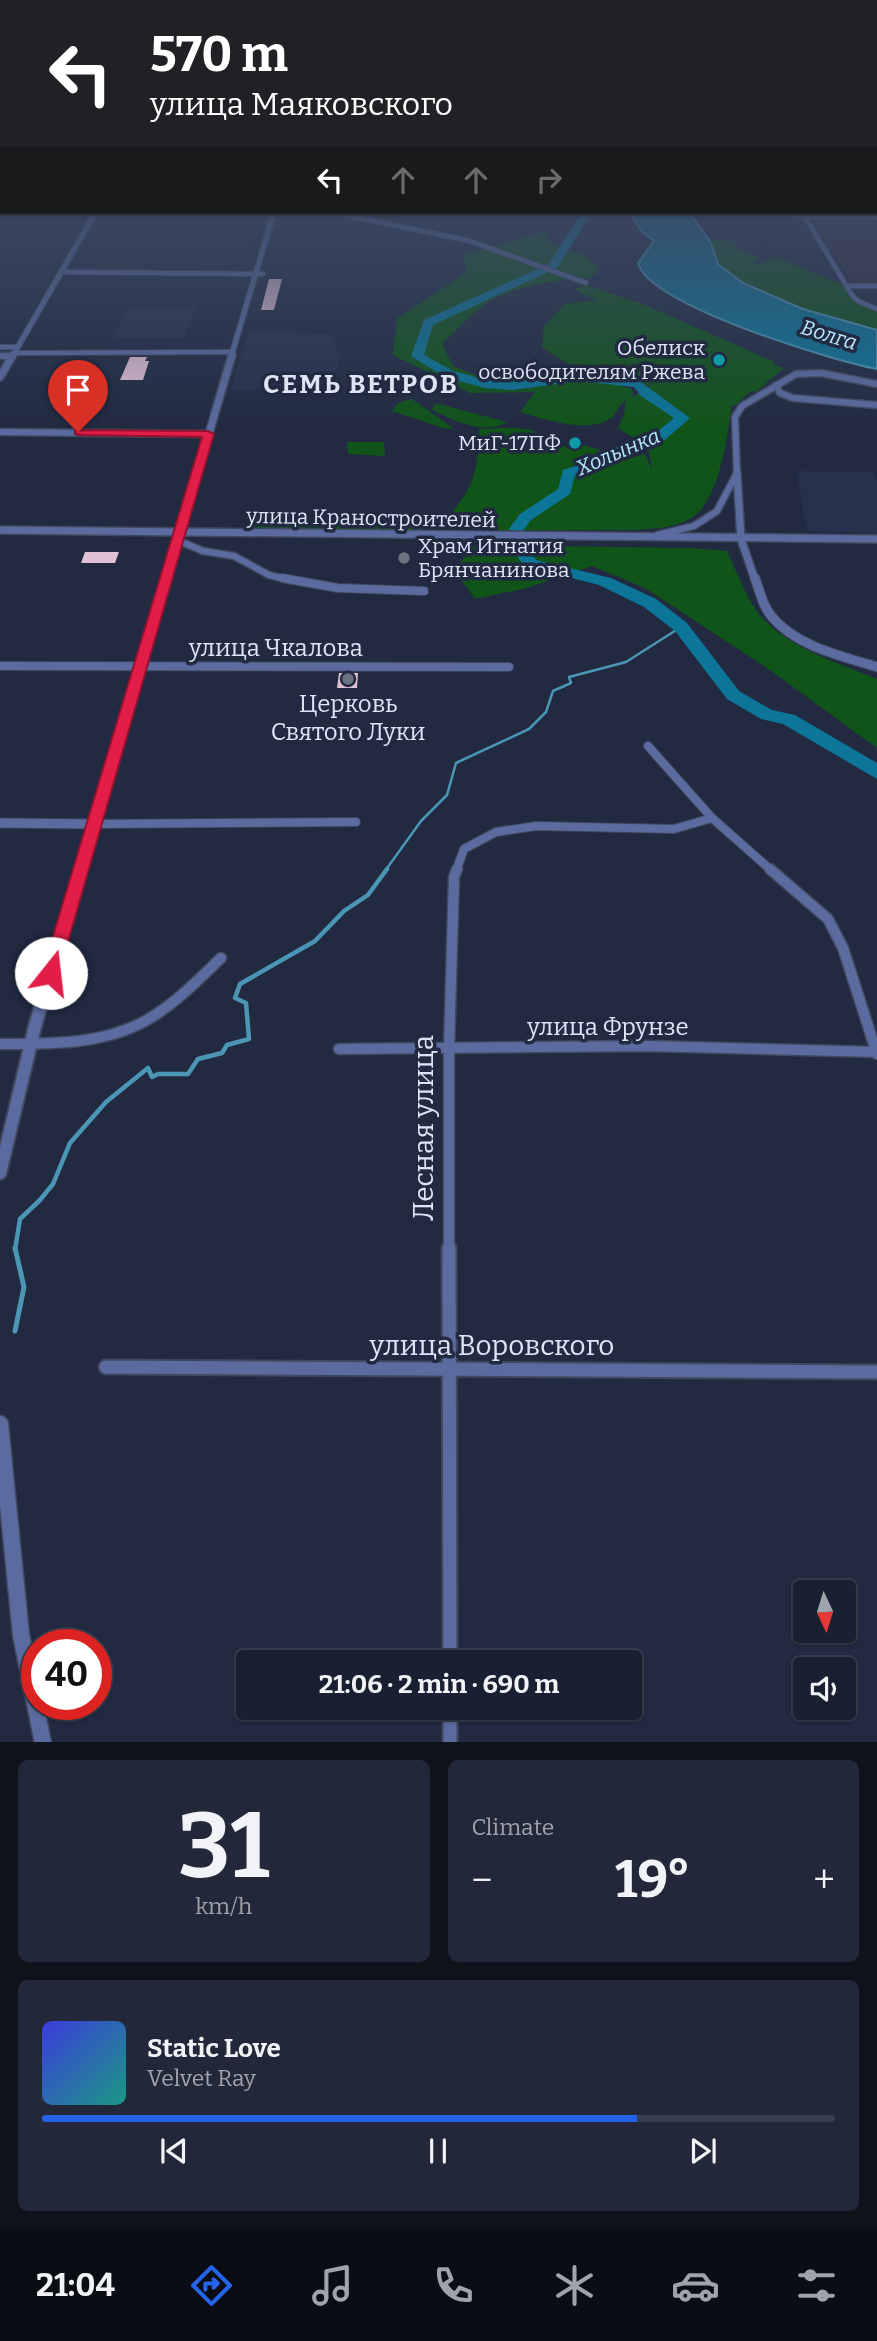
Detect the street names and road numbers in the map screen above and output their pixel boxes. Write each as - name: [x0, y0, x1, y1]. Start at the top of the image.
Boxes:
- street label: улица Краностроителей: [245, 503, 496, 533]
- street label: улица Чкалова: [188, 634, 363, 662]
- street label: улица Фрунзе: [526, 1013, 689, 1041]
- street label: Лесная улица: [407, 1035, 440, 1221]
- street label: улица Воровского: [369, 1329, 614, 1362]

